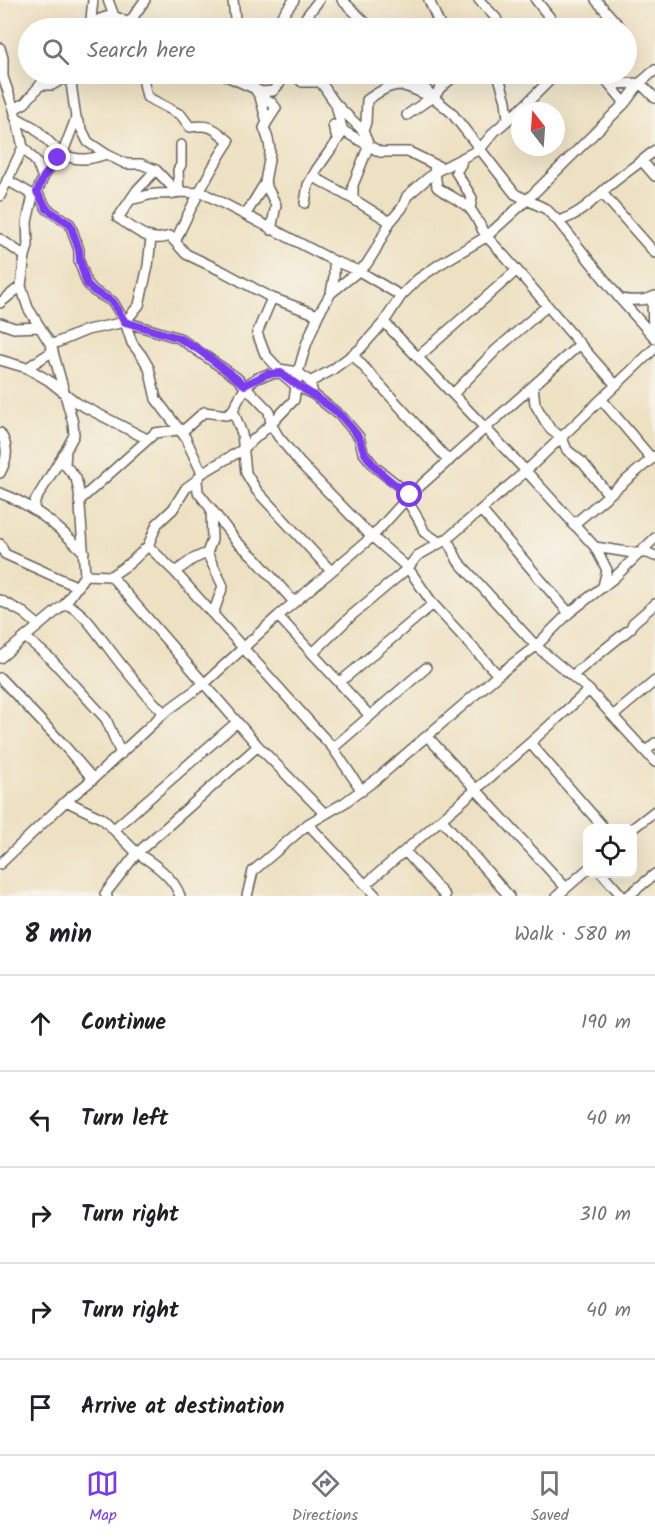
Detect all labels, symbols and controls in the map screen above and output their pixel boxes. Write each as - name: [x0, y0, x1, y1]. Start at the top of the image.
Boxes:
- search box: [18, 18, 637, 84]
- text: Search here: [87, 34, 195, 69]
- icon: search: [39, 35, 72, 68]
- north arrow: [511, 102, 565, 156]
- route end: [44, 144, 70, 170]
- route start: [396, 481, 422, 507]
- map controls: [583, 824, 637, 878]
- button: locate: [583, 824, 637, 878]
- text: 8 min: [24, 914, 92, 956]
- text: Walk · 580 m: [514, 919, 631, 951]
- text: Continue: [81, 1006, 166, 1041]
- icon: ahead: [24, 1007, 57, 1040]
- text: 190 m: [581, 1007, 631, 1039]
- text: Turn left: [81, 1102, 168, 1137]
- icon: left: [24, 1103, 57, 1136]
- text: 40 m: [586, 1103, 631, 1135]
- text: Turn right: [81, 1198, 179, 1233]
- icon: right: [24, 1199, 57, 1232]
- text: 310 m: [579, 1199, 631, 1231]
- text: Turn right: [81, 1294, 179, 1329]
- icon: right: [24, 1295, 57, 1328]
- text: 40 m: [586, 1295, 631, 1327]
- text: Arrive at destination: [81, 1390, 284, 1425]
- icon: arrive: [24, 1391, 57, 1424]
- tab: Map: [86, 1467, 119, 1528]
- tab: Directions: [292, 1467, 358, 1528]
- tab: Saved: [531, 1467, 569, 1528]

